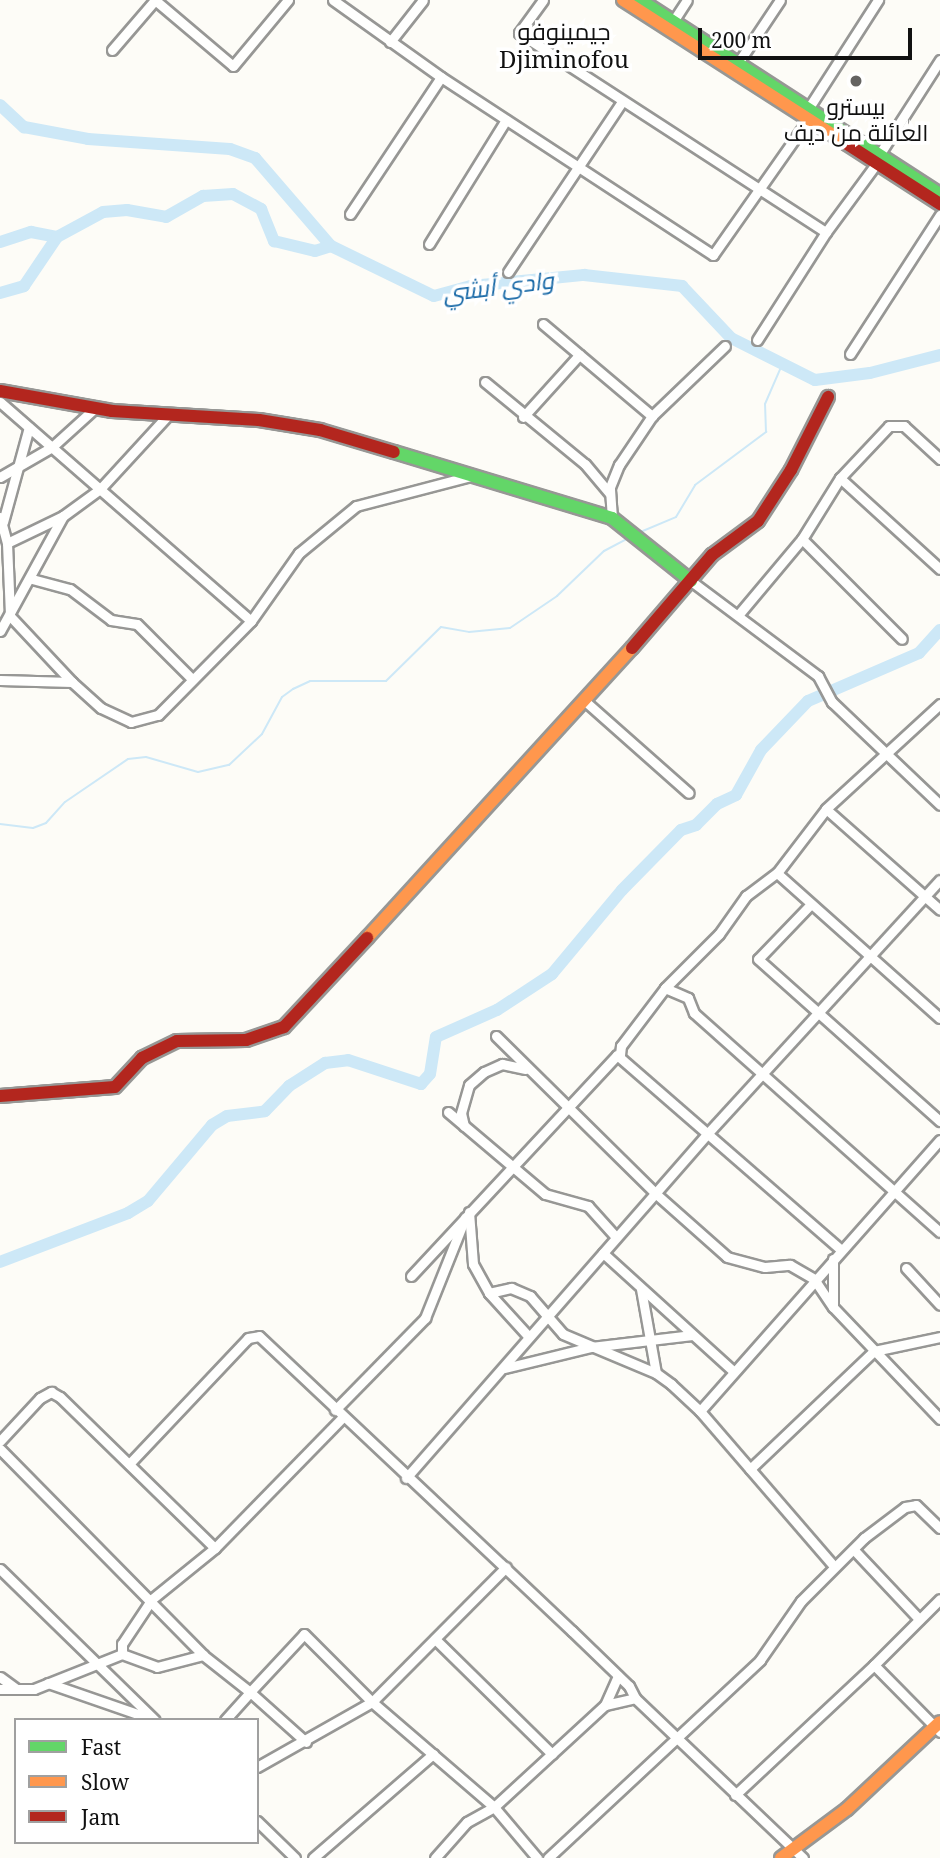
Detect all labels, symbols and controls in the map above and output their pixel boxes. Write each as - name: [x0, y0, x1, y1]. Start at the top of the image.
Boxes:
- scale bar: [702, 14, 916, 58]
- district label: جيمينوفو Djiminofou: [490, 17, 638, 73]
- text: 200 m: [711, 26, 772, 54]
- marker: بيسترو العائلة من ديف: [848, 73, 864, 89]
- place label: بيسترو العائلة من ديف: [784, 92, 928, 146]
- water label: وادي أبشي: [441, 265, 555, 307]
- legend: [14, 1718, 259, 1844]
- text: Fast: [81, 1733, 121, 1761]
- text: Slow: [81, 1768, 129, 1796]
- text: Jam: [81, 1803, 120, 1831]

